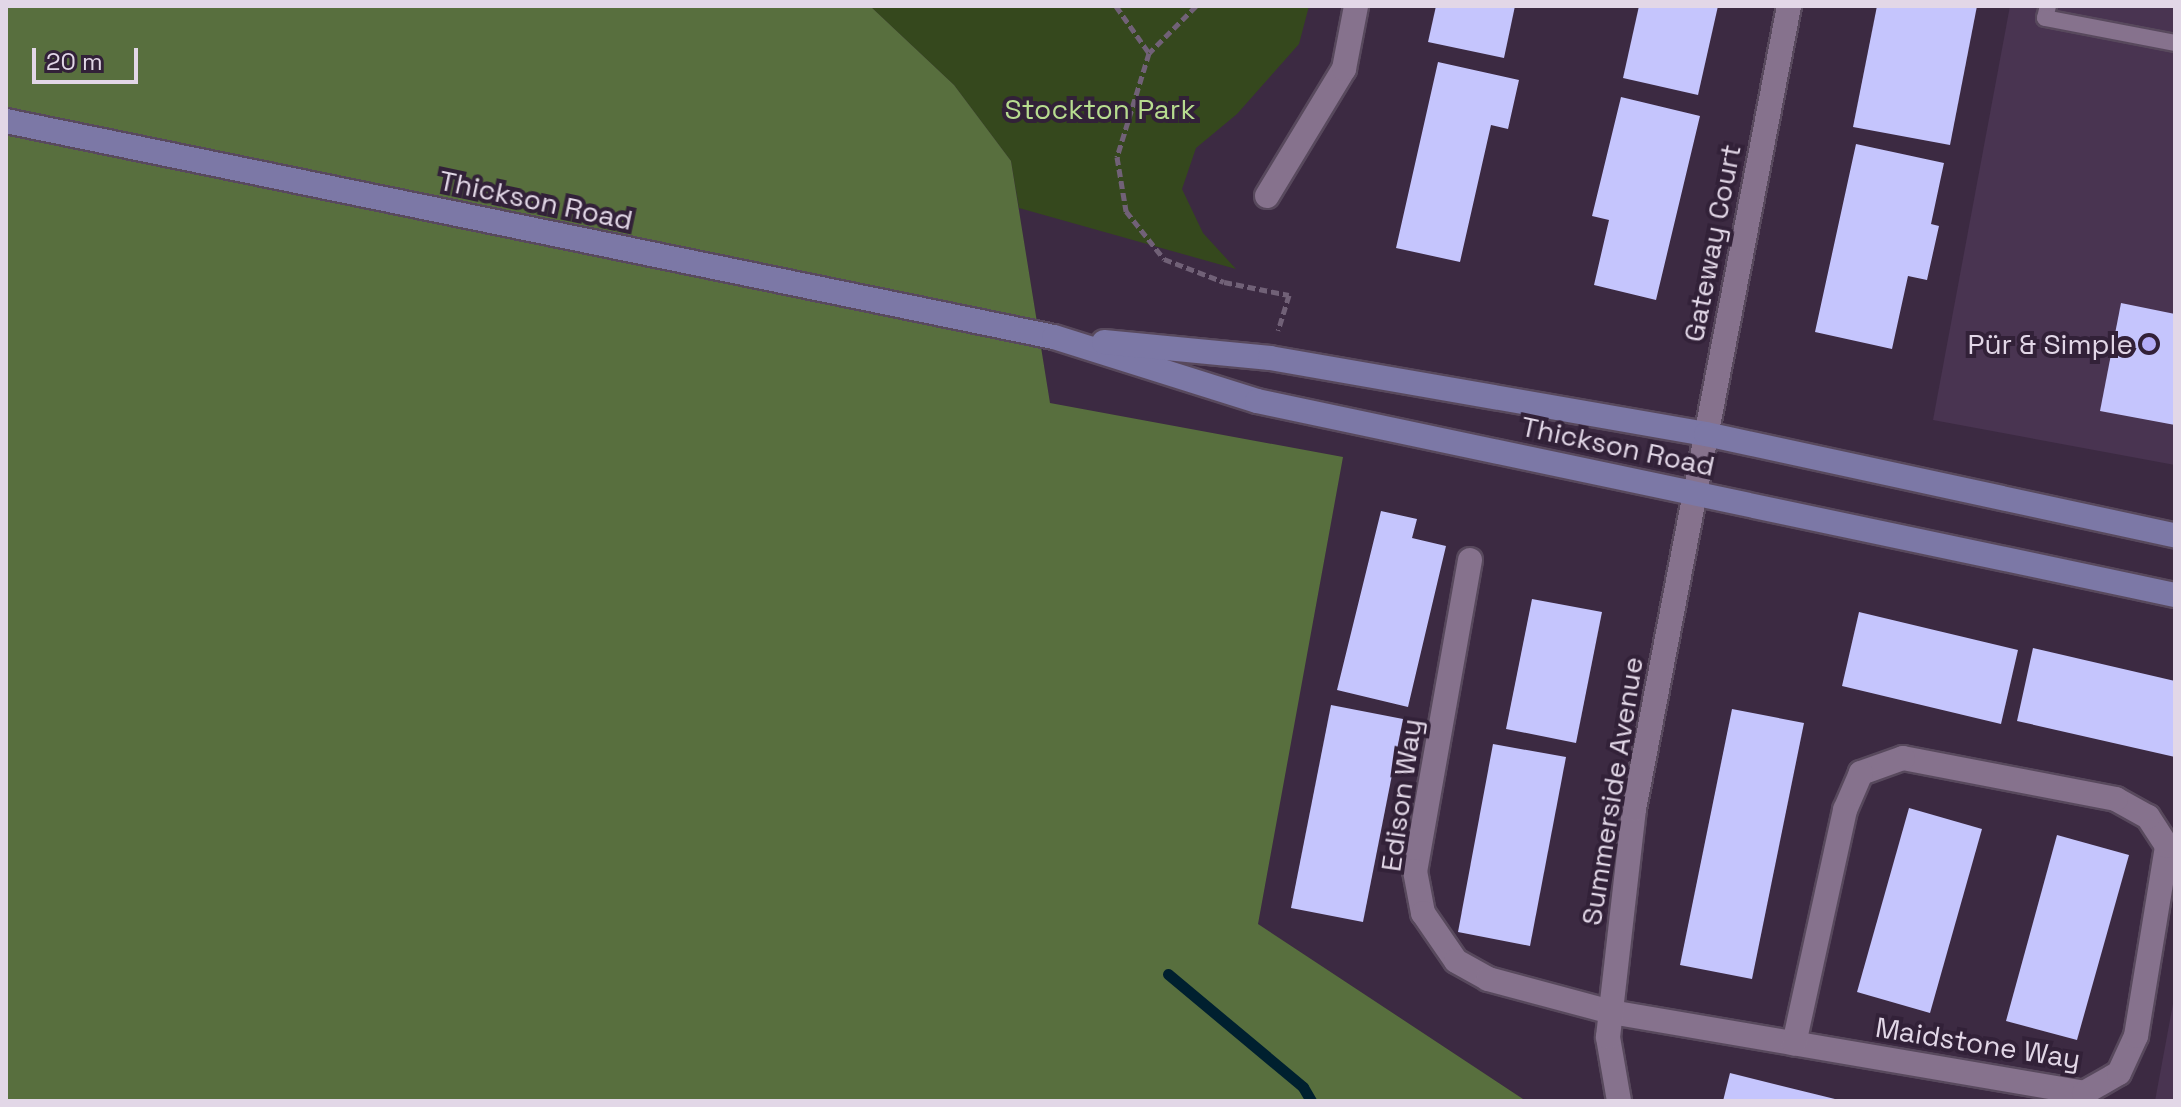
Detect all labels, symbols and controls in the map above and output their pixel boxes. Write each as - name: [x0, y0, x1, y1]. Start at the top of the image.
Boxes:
- scale bar: [36, 32, 142, 82]
- text: 20 m: [46, 46, 103, 77]
- park label: Stockton Park: [1005, 92, 1195, 126]
- street label: Gateway Court: [1676, 141, 1748, 345]
- street label: Thickson Road: [436, 163, 636, 237]
- place label: Pür & Simple: [1968, 327, 2133, 361]
- marker: Pür & Simple: [2140, 335, 2158, 353]
- street label: Thickson Road: [1518, 409, 1718, 483]
- street label: Summerside Avenue: [1574, 654, 1650, 928]
- street label: Edison Way: [1374, 716, 1428, 874]
- street label: Maidstone Way: [1873, 1010, 2083, 1076]

